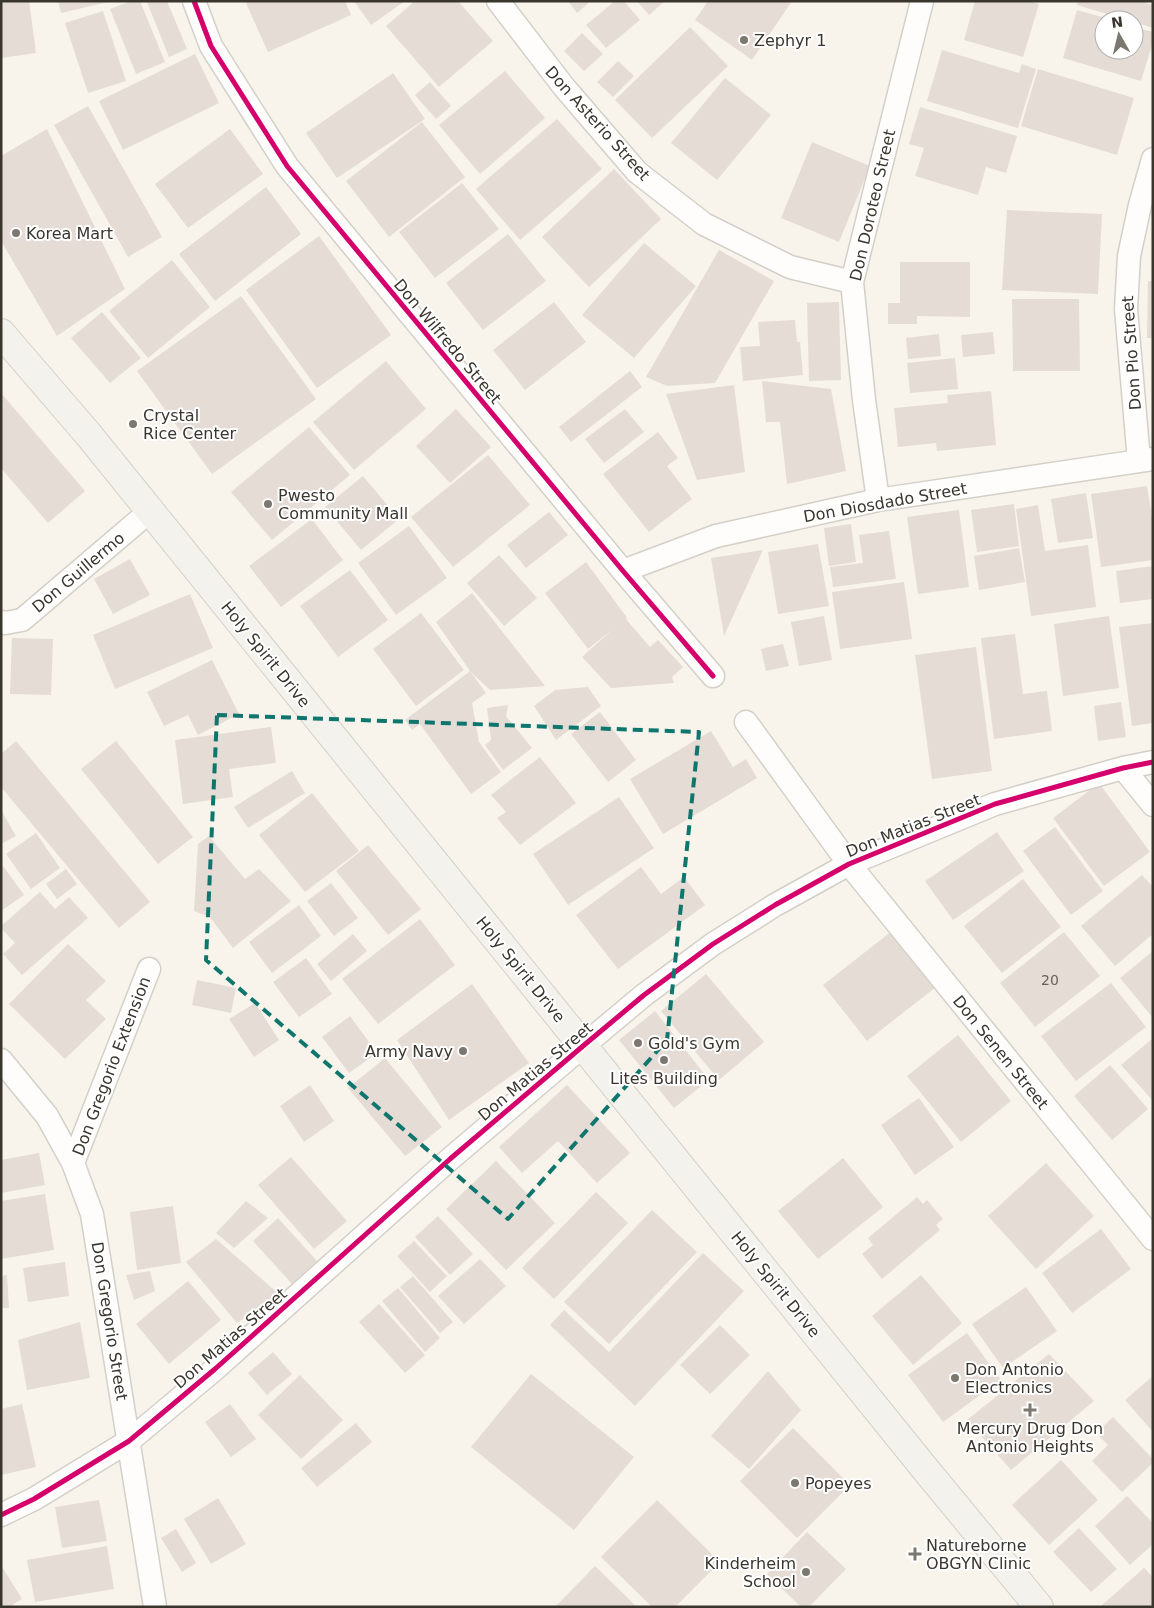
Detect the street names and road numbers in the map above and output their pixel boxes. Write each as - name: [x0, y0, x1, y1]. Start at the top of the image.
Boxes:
- street label: Don Asterio Street: [541, 62, 654, 184]
- street label: Don Doroteo Street: [846, 127, 899, 283]
- street label: Don Wilfredo Street: [390, 275, 505, 408]
- street label: Don Pio Street: [1118, 295, 1145, 411]
- street label: Don Diosdado Street: [802, 479, 968, 526]
- street label: Don Guillermo: [28, 528, 128, 617]
- street label: Holy Spirit Drive: [217, 598, 314, 711]
- street label: Don Matias Street: [843, 790, 983, 861]
- street label: Holy Spirit Drive: [472, 913, 569, 1026]
- street label: Don Gregorio Extension: [69, 974, 154, 1158]
- street label: Don Senen Street: [949, 991, 1052, 1113]
- street label: Don Matias Street: [474, 1018, 596, 1125]
- street label: Holy Spirit Drive: [727, 1228, 824, 1341]
- street label: Don Gregorio Street: [88, 1240, 131, 1402]
- street label: Don Matias Street: [170, 1284, 291, 1393]

